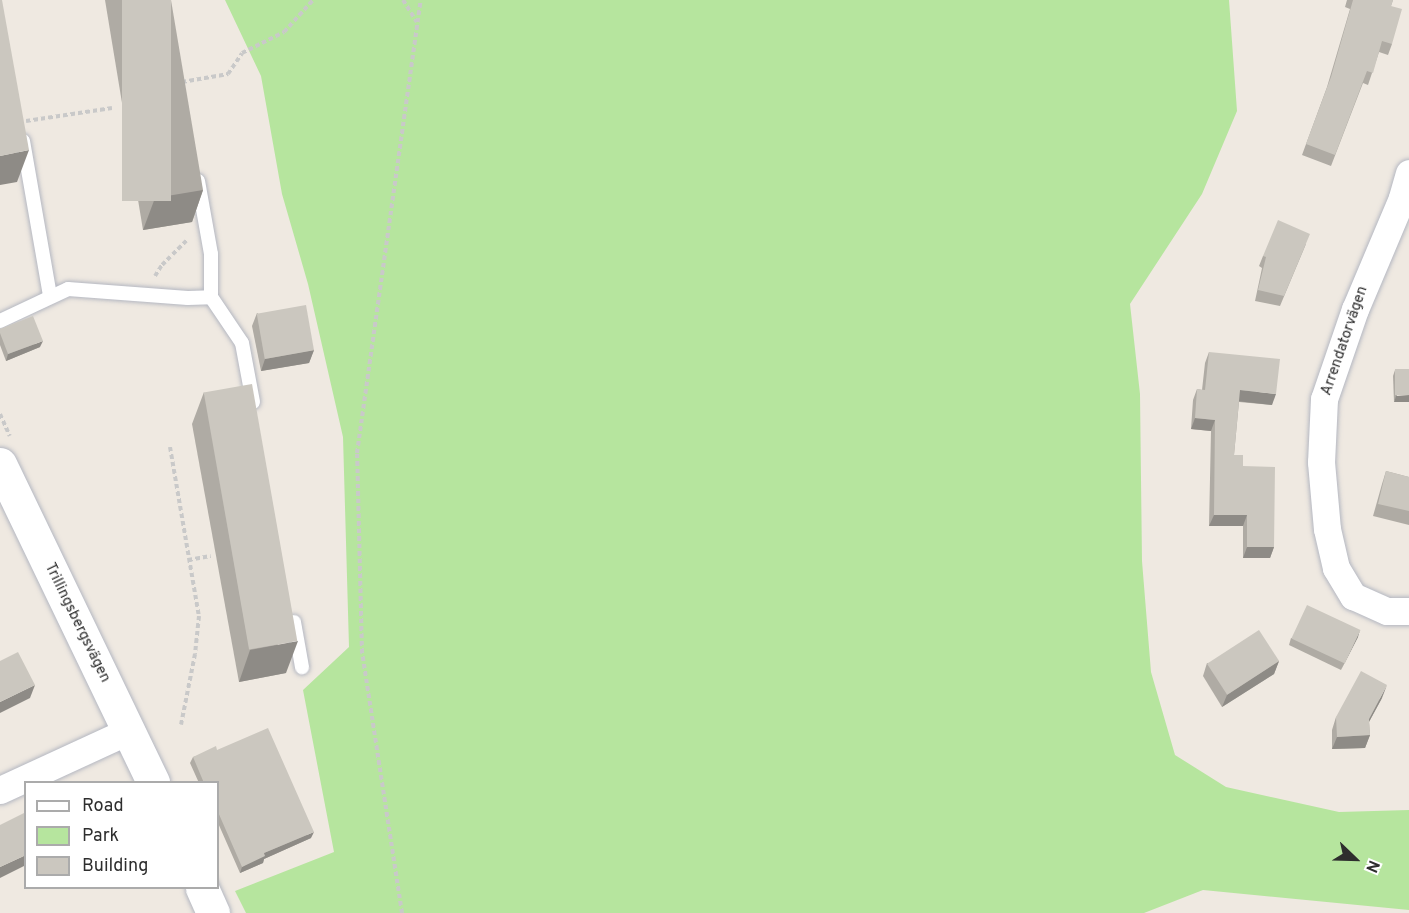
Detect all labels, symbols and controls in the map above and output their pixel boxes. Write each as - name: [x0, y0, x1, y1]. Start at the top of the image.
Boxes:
- street label: Arrendatorvägen: [1318, 284, 1372, 398]
- street label: Trillingsbergsvägen: [40, 560, 114, 686]
- legend: [24, 781, 219, 889]
- text: Road: [82, 795, 124, 818]
- text: Park: [82, 825, 119, 848]
- north arrow: [1325, 829, 1385, 889]
- text: Building: [82, 855, 148, 878]
- text: N: [1360, 857, 1383, 875]

